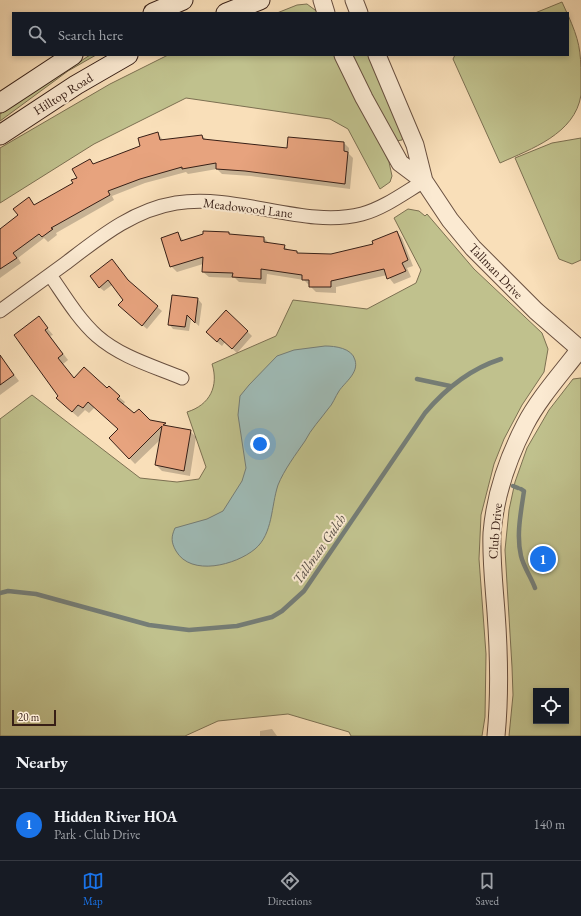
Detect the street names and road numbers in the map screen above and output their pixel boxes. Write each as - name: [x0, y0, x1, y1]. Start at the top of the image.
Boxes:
- street label: Hilltop Road: [30, 69, 96, 119]
- street label: Meadowood Lane: [202, 194, 294, 222]
- street label: Tallman Drive: [465, 239, 527, 303]
- street label: Club Drive: [484, 502, 506, 560]

